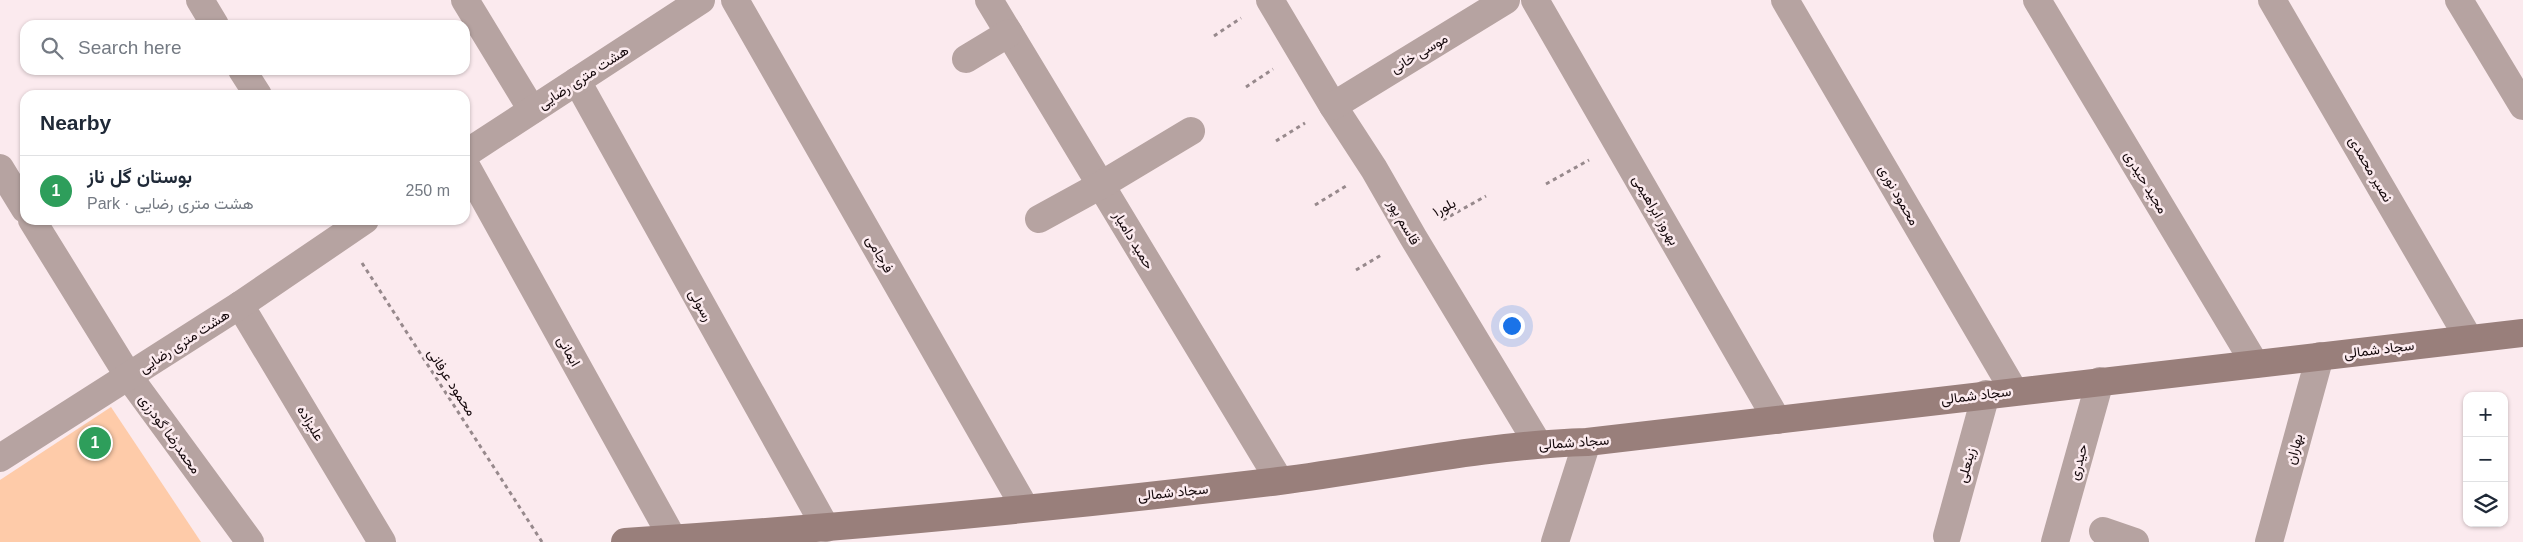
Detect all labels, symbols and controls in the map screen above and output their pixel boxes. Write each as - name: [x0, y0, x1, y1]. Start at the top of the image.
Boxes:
- search box: [20, 20, 470, 75]
- street label: موسی خانی: [1388, 30, 1451, 77]
- icon: search: [38, 34, 66, 62]
- text: Search here: [78, 37, 182, 58]
- street label: هشت متری رضایی: [535, 42, 632, 113]
- text: Nearby: [40, 111, 111, 134]
- street label: نصیر محمدی: [2345, 133, 2396, 205]
- street label: مجید حیدری: [2120, 148, 2171, 217]
- street label: محمود نوری: [1875, 162, 1923, 228]
- text: بوستان گل ناز: [87, 166, 192, 187]
- street label: بهروز ابراهیمی: [1629, 172, 1683, 248]
- text: 1: [52, 182, 60, 199]
- text: 250 m: [406, 182, 450, 199]
- street label: بلور۱: [1430, 194, 1459, 221]
- text: Park · هشت متری رضایی: [87, 195, 254, 212]
- street label: قاسم پور: [1382, 195, 1423, 249]
- street label: حمید دامیار: [1109, 207, 1158, 272]
- street label: فرجامی: [862, 232, 897, 276]
- street label: رسولی: [685, 286, 716, 324]
- street label: هشت متری رضایی: [136, 306, 233, 377]
- your location: [1499, 313, 1525, 339]
- street label: ایمانی: [553, 333, 584, 370]
- street label: سجاد شمالی: [2343, 337, 2415, 362]
- street label: محمود عرفانی: [424, 345, 480, 419]
- street label: سجاد شمالی: [1940, 383, 2012, 408]
- street label: محمدرضا گودرزی: [135, 391, 204, 477]
- map controls: [2463, 392, 2508, 527]
- button: +: [2463, 392, 2508, 437]
- street label: علیزاده: [293, 402, 328, 444]
- pin: 1: [79, 424, 111, 462]
- street label: سجاد شمالی: [1538, 432, 1610, 453]
- street label: بهاران: [2282, 432, 2307, 466]
- button: −: [2463, 437, 2508, 482]
- street label: حیدری: [2066, 442, 2091, 482]
- street label: زینعلی: [1953, 446, 1980, 485]
- street label: سجاد شمالی: [1137, 480, 1209, 505]
- button: layers: [2463, 482, 2508, 527]

